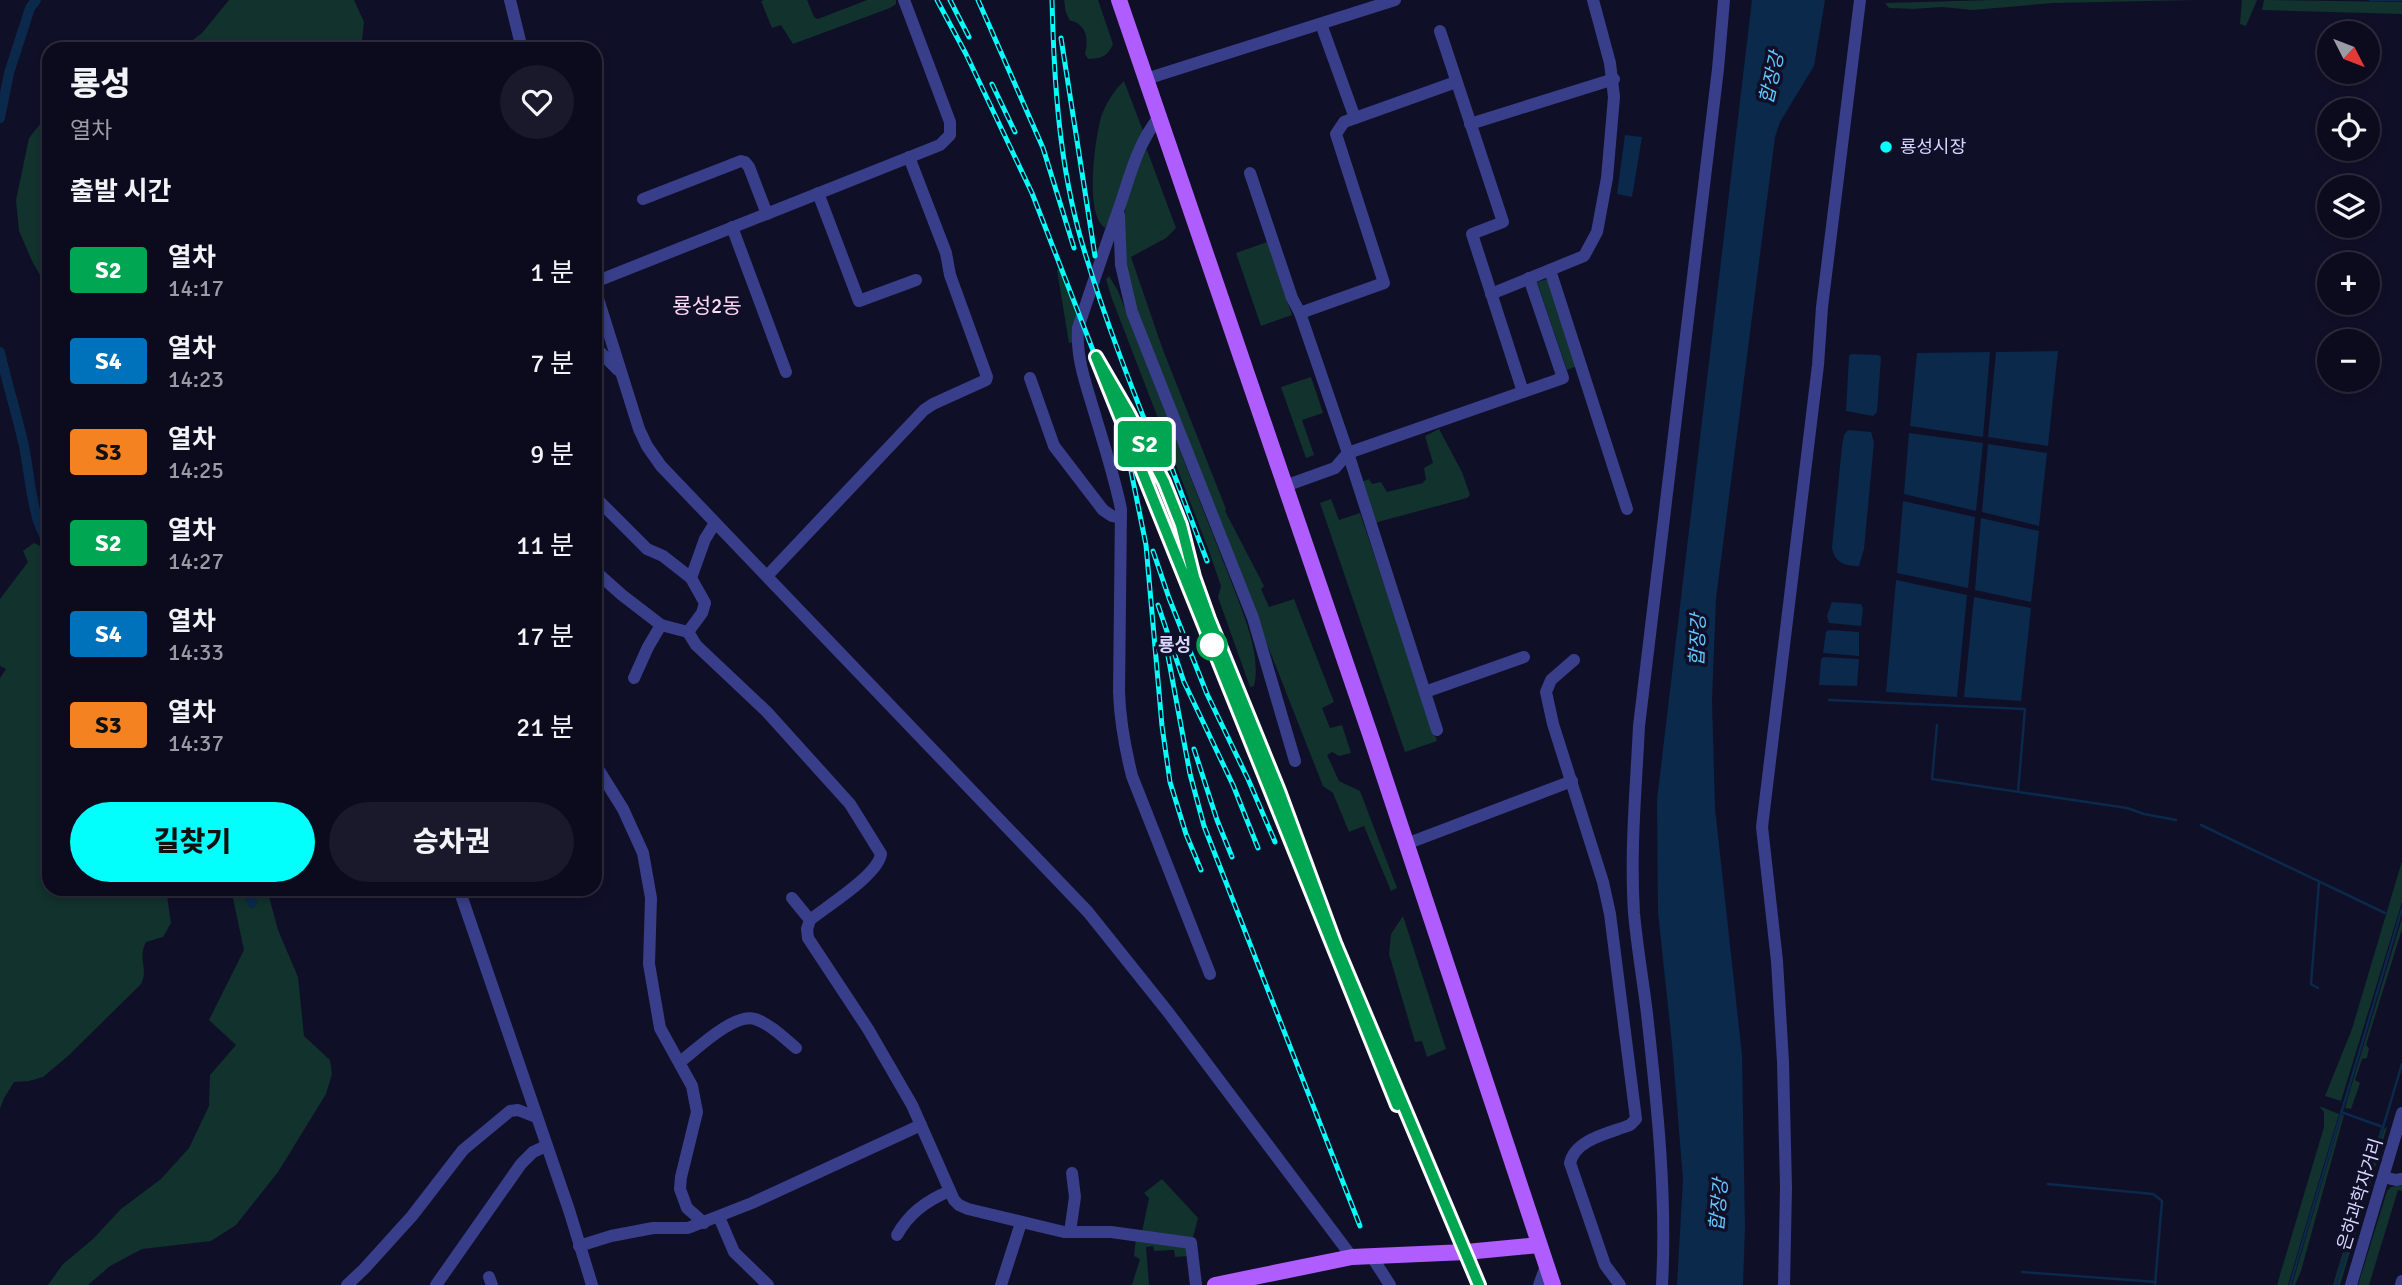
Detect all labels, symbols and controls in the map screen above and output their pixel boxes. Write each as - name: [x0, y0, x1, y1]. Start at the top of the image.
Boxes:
- north arrow: [2317, 21, 2380, 84]
- map controls: [2317, 21, 2380, 392]
- water label: 합장강: [1754, 47, 1790, 106]
- text: 룡성: [70, 64, 131, 105]
- button: heart: [500, 65, 574, 139]
- button: locate: [2317, 98, 2380, 161]
- text: 열차: [70, 116, 112, 145]
- place label: 룡성시장: [1900, 136, 1966, 158]
- marker: 룡성시장: [1878, 139, 1894, 155]
- button: layers: [2317, 175, 2380, 238]
- text: 출발 시간: [70, 176, 171, 208]
- text: 열차: [168, 242, 216, 274]
- button: +: [2317, 252, 2380, 315]
- text: S2: [95, 255, 122, 285]
- text: 1 분: [530, 257, 574, 289]
- text: 14:17: [168, 274, 224, 303]
- district label: 룡성2동: [672, 293, 742, 319]
- button: −: [2317, 329, 2380, 392]
- text: 열차: [168, 333, 216, 365]
- text: S4: [95, 346, 122, 376]
- text: 7 분: [530, 348, 574, 380]
- text: 14:23: [168, 365, 224, 394]
- line badge: S2: [1114, 421, 1176, 467]
- text: 열차: [168, 424, 216, 456]
- text: S2: [1132, 429, 1158, 459]
- text: S3: [95, 437, 122, 467]
- text: 9 분: [530, 439, 574, 471]
- text: 14:25: [168, 456, 224, 485]
- text: 열차: [168, 515, 216, 547]
- text: S2: [95, 528, 122, 558]
- text: 11 분: [516, 530, 574, 562]
- text: 14:27: [168, 547, 224, 576]
- text: 열차: [168, 606, 216, 638]
- water label: 합장강: [1685, 611, 1711, 667]
- text: S4: [95, 619, 122, 649]
- text: 17 분: [516, 621, 574, 653]
- marker: 룡성: [1197, 630, 1227, 660]
- place label: 룡성: [1158, 634, 1191, 656]
- text: 14:33: [168, 638, 224, 667]
- text: 열차: [168, 697, 216, 729]
- text: S3: [95, 710, 122, 740]
- text: 21 분: [516, 712, 574, 744]
- text: 14:37: [168, 729, 224, 758]
- button: 길찾기: [70, 802, 315, 882]
- button: 승차권: [329, 802, 574, 882]
- street label: 은하과학자거리: [2333, 1135, 2387, 1253]
- water label: 합장강: [1705, 1175, 1733, 1232]

